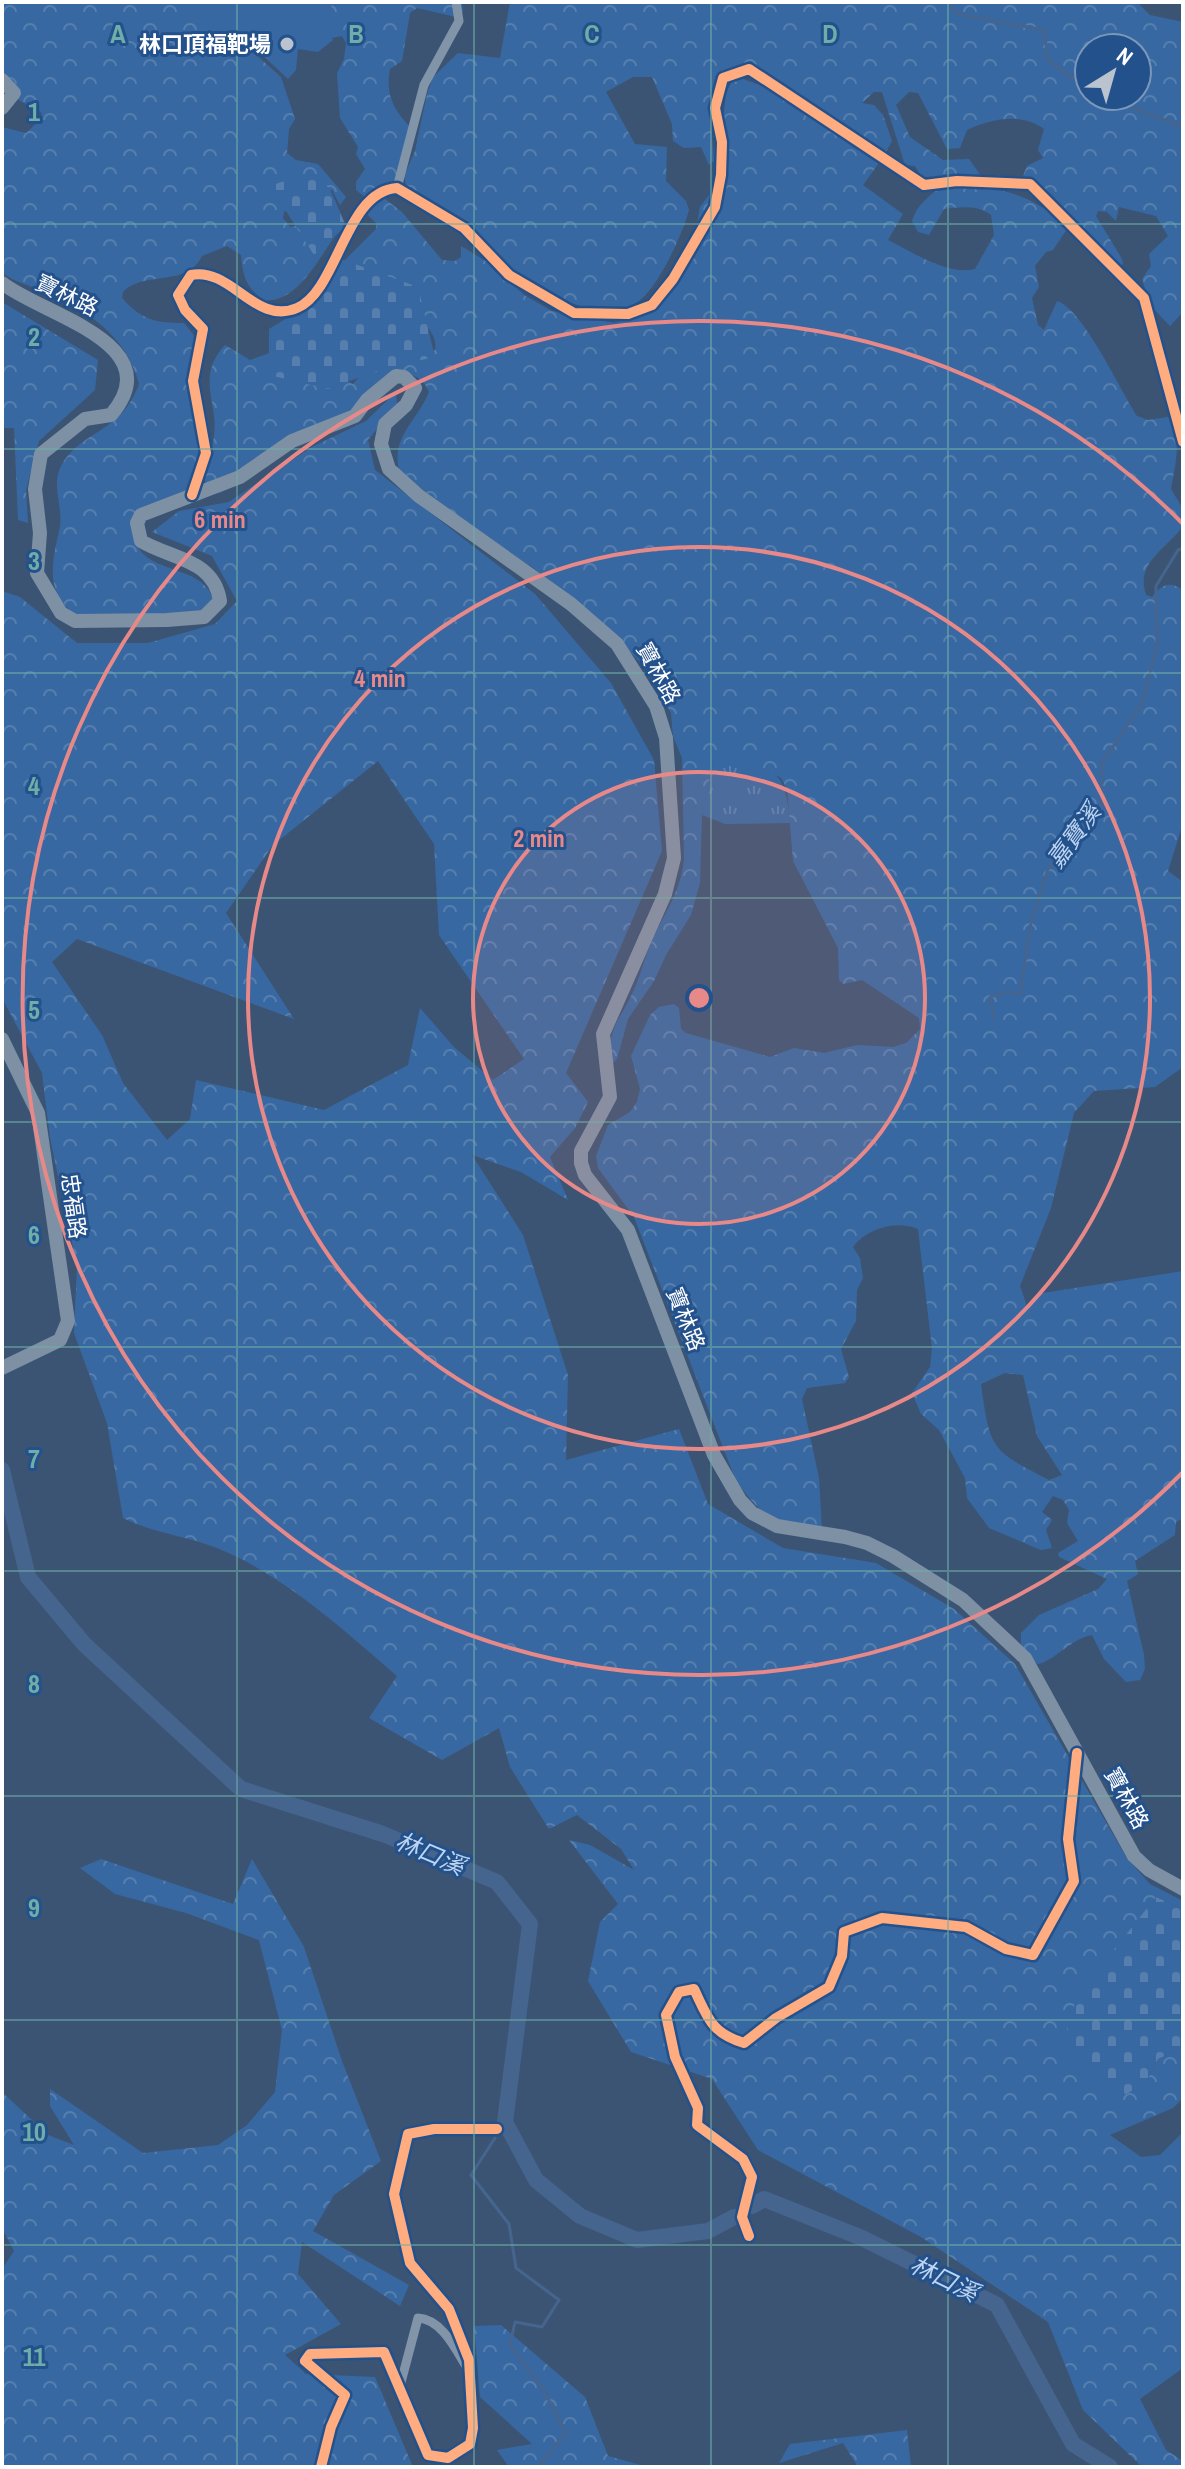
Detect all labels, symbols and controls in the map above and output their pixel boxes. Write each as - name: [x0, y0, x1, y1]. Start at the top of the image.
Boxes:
- text: A: [110, 16, 126, 51]
- text: B: [348, 16, 364, 51]
- text: C: [584, 16, 600, 51]
- text: D: [822, 16, 838, 51]
- place label: 林口頂福靶場: [139, 29, 271, 59]
- north arrow: [1073, 32, 1153, 112]
- marker: 林口頂福靶場: [278, 35, 296, 53]
- text: N: [1111, 40, 1139, 72]
- text: 1: [28, 94, 40, 129]
- street label: 寶林路: [31, 267, 103, 323]
- text: 2: [28, 319, 40, 354]
- text: 6 min: [194, 503, 246, 535]
- text: 3: [28, 543, 40, 578]
- street label: 寶林路: [630, 637, 688, 709]
- text: 4 min: [354, 662, 406, 694]
- text: 4: [28, 768, 40, 803]
- water label: 嘉寶溪: [1039, 794, 1109, 874]
- text: 2 min: [513, 822, 565, 854]
- centre of rings: [685, 984, 713, 1012]
- text: 5: [28, 992, 40, 1027]
- street label: 忠福路: [55, 1171, 93, 1241]
- text: 6: [28, 1217, 40, 1252]
- street label: 寶林路: [660, 1283, 712, 1355]
- text: 7: [28, 1441, 40, 1476]
- text: 8: [28, 1666, 40, 1701]
- street label: 寶林路: [1098, 1762, 1156, 1834]
- water label: 林口溪: [391, 1824, 473, 1883]
- text: 9: [28, 1890, 40, 1925]
- text: 10: [22, 2114, 46, 2149]
- water label: 林口溪: [905, 2248, 987, 2310]
- text: 11: [23, 2339, 45, 2374]

